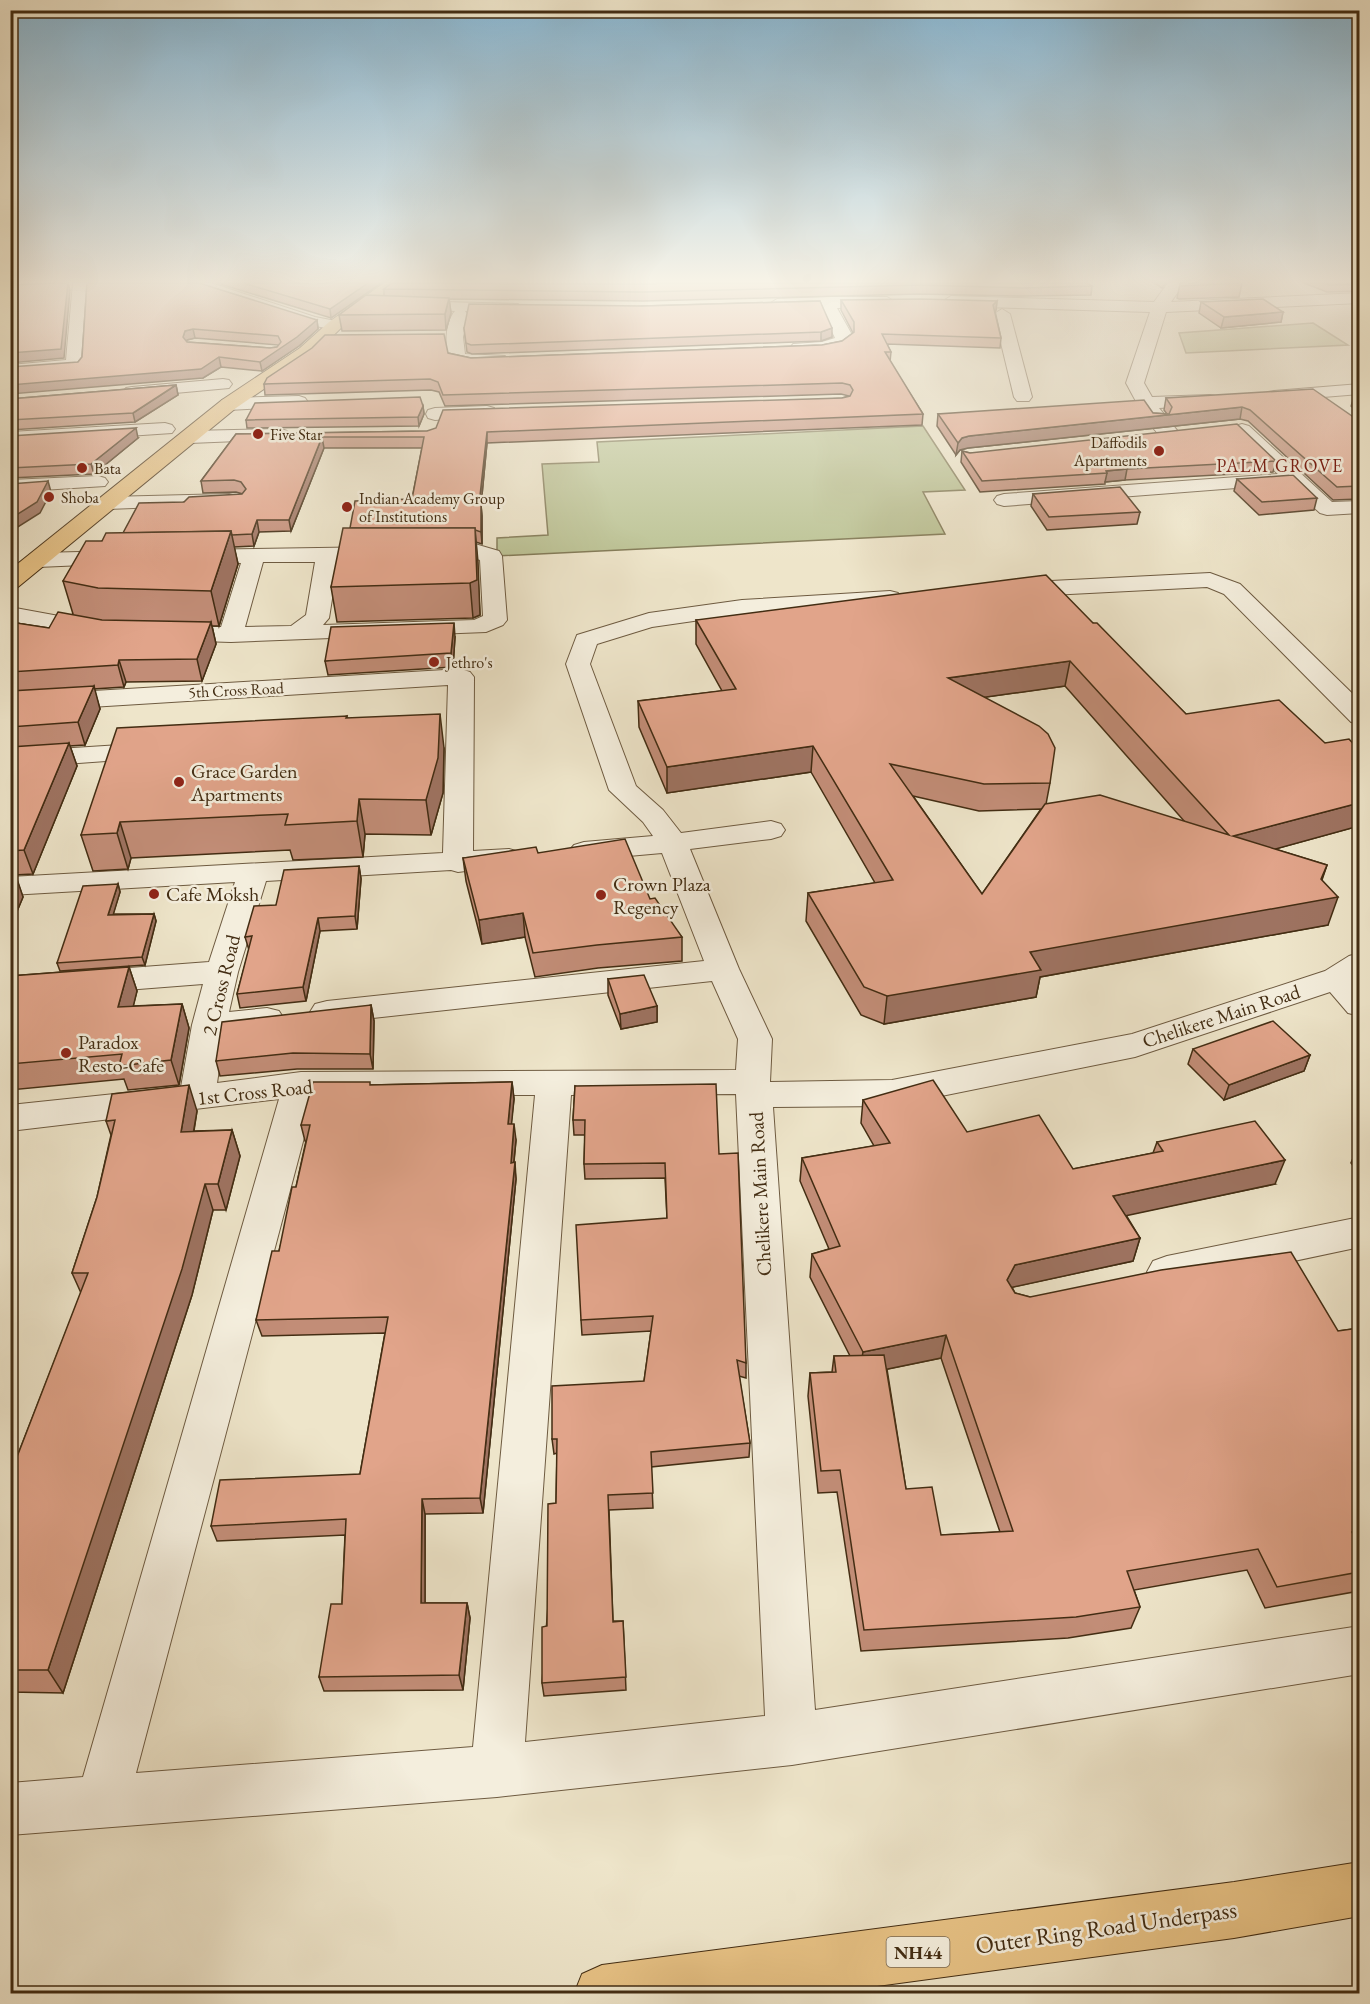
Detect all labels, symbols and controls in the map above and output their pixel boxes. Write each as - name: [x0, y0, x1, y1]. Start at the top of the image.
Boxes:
- place label: Five Star: [270, 424, 323, 445]
- marker: Five Star: [251, 427, 265, 441]
- place label: Daffodils Apartments: [1073, 432, 1147, 471]
- marker: Daffodils Apartments: [1152, 444, 1166, 458]
- district label: PALM GROVE: [1216, 454, 1344, 477]
- place label: Bata: [94, 458, 122, 479]
- marker: Bata: [75, 461, 89, 475]
- place label: Shoba: [61, 487, 100, 508]
- place label: Indian Academy Group of Institutions: [359, 488, 505, 527]
- marker: Shoba: [42, 490, 56, 504]
- marker: Indian Academy Group of Institutions: [340, 500, 354, 514]
- place label: Jethro's: [444, 652, 493, 673]
- marker: Jethro's: [427, 655, 441, 669]
- street label: 5th Cross Road: [188, 677, 285, 703]
- place label: Grace Garden Apartments: [190, 758, 298, 807]
- marker: Grace Garden Apartments: [172, 775, 186, 789]
- place label: Crown Plaza Regency: [613, 871, 711, 920]
- place label: Cafe Moksh: [166, 881, 259, 907]
- marker: Cafe Moksh: [147, 887, 161, 901]
- marker: Crown Plaza Regency: [594, 888, 608, 902]
- street label: 2 Cross Road: [196, 931, 246, 1038]
- street label: Chelikere Main Road: [1139, 978, 1304, 1054]
- place label: Paradox Resto-Cafe: [78, 1029, 164, 1078]
- marker: Paradox Resto-Cafe: [59, 1046, 73, 1060]
- street label: 1st Cross Road: [196, 1073, 315, 1111]
- street label: Chelikere Main Road: [743, 1110, 777, 1277]
- street label: Outer Ring Road Underpass: [973, 1893, 1239, 1961]
- road number: NH44: [886, 1937, 950, 1967]

